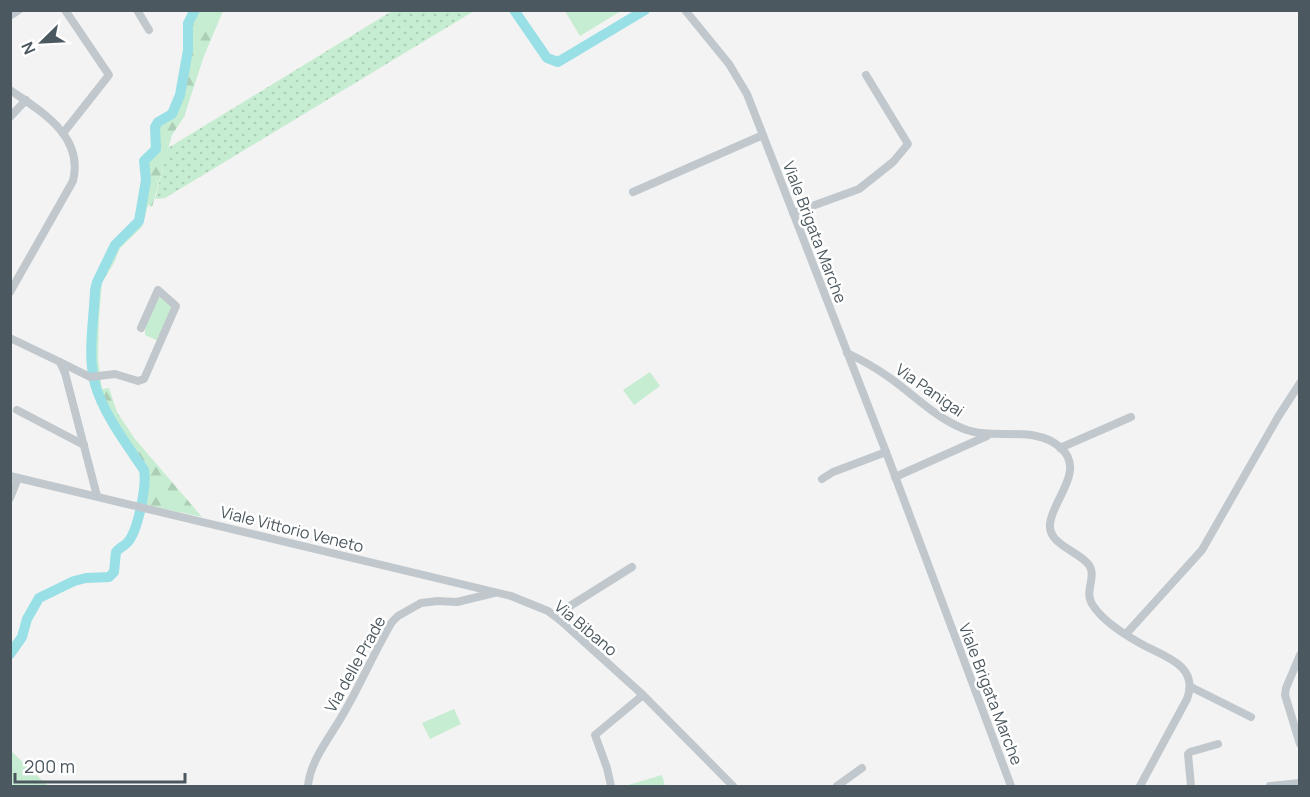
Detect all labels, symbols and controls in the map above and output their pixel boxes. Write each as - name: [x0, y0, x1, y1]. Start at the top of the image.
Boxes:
- north arrow: [12, 12, 72, 72]
- text: N: [16, 38, 41, 58]
- street label: Viale Brigata Marche: [778, 158, 852, 306]
- street label: Via Panigai: [891, 358, 969, 422]
- street label: Viale Vittorio Veneto: [218, 501, 366, 557]
- street label: Via Bibano: [550, 595, 622, 661]
- street label: Via delle Prade: [319, 612, 391, 716]
- street label: Viale Brigata Marche: [954, 620, 1028, 768]
- scale bar: [15, 746, 184, 784]
- text: 200 m: [24, 754, 75, 778]

